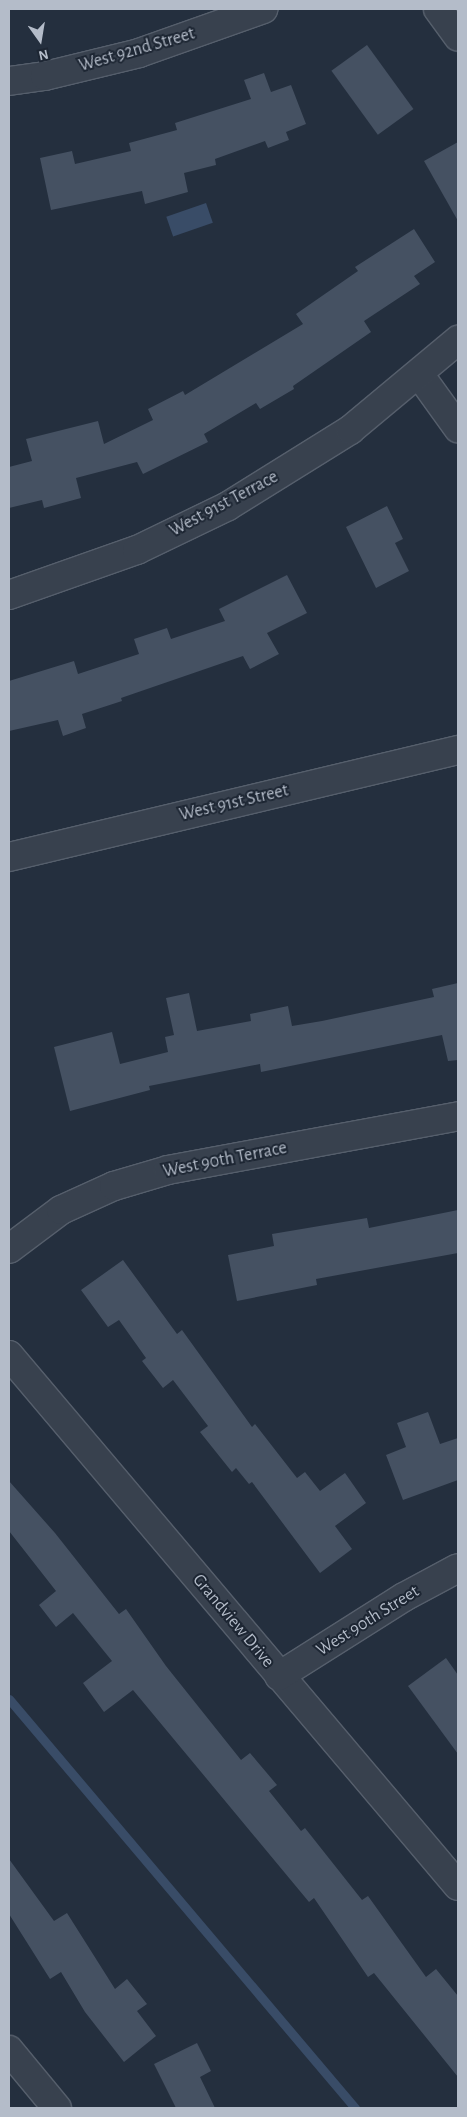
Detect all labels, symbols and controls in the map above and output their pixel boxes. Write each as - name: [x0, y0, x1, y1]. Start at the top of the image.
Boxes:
- north arrow: [15, 15, 65, 65]
- street label: West 92nd Street: [77, 23, 197, 77]
- text: N: [37, 47, 50, 63]
- street label: West 91st Terrace: [166, 466, 282, 542]
- street label: West 91st Street: [177, 780, 291, 826]
- street label: West 90th Terrace: [161, 1137, 289, 1183]
- street label: Grandview Drive: [188, 1570, 278, 1672]
- street label: West 90th Street: [313, 1581, 423, 1661]

